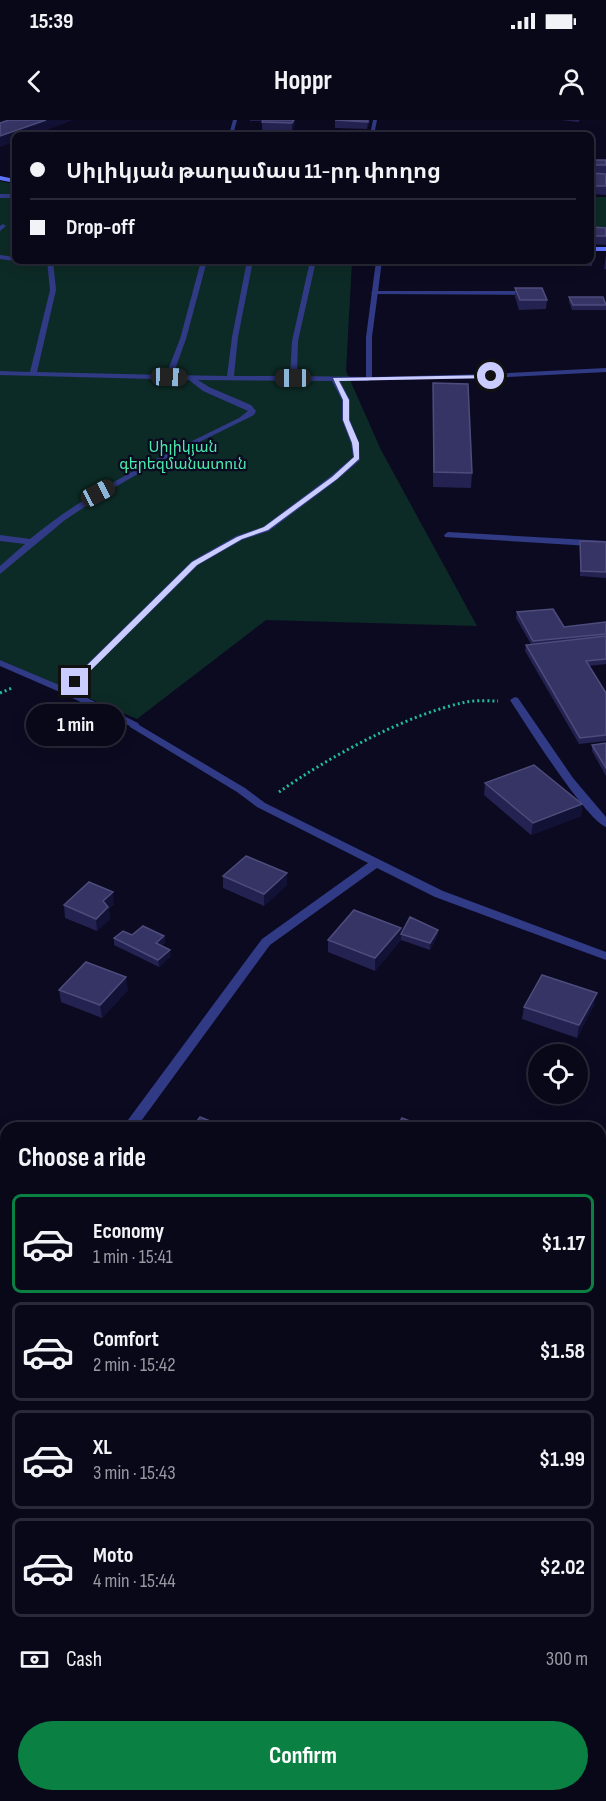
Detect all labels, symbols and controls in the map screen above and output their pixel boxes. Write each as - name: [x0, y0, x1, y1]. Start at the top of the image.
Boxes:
- text: 15:39: [30, 8, 74, 35]
- icon: back: [18, 65, 51, 98]
- text: Hoppr: [274, 65, 332, 97]
- icon: person: [555, 65, 588, 98]
- text: Սիլիկյան թաղամաս 11-րդ փողոց: [66, 158, 441, 185]
- text: Drop-off: [66, 214, 135, 241]
- route start: [477, 362, 504, 389]
- car: [151, 367, 187, 387]
- car: [275, 369, 311, 387]
- park label: Սիլիկյան գերեզմանատուն: [119, 438, 247, 474]
- car: [78, 477, 118, 509]
- route end: [61, 668, 88, 695]
- callout: 1 min: [26, 703, 124, 745]
- text: 1 min: [57, 713, 94, 737]
- map controls: [528, 1044, 588, 1104]
- button: locate: [528, 1044, 588, 1104]
- text: Choose a ride: [18, 1142, 146, 1174]
- icon: car: [21, 1217, 75, 1271]
- text: Economy: [93, 1218, 164, 1245]
- text: $1.17: [541, 1230, 585, 1257]
- text: 1 min · 15:41: [93, 1245, 173, 1269]
- icon: car: [21, 1325, 75, 1379]
- text: Comfort: [93, 1326, 159, 1353]
- text: $1.58: [540, 1338, 585, 1365]
- text: 2 min · 15:42: [93, 1353, 175, 1377]
- icon: car: [21, 1433, 75, 1487]
- text: XL: [93, 1434, 112, 1461]
- text: $1.99: [539, 1446, 585, 1473]
- text: 3 min · 15:43: [93, 1461, 176, 1485]
- icon: car: [21, 1541, 75, 1595]
- text: Moto: [93, 1542, 133, 1569]
- text: $2.02: [539, 1554, 585, 1581]
- text: 4 min · 15:44: [93, 1569, 176, 1593]
- icon: cash: [18, 1643, 51, 1676]
- text: Cash: [66, 1646, 102, 1673]
- text: 300 m: [546, 1647, 588, 1671]
- button: Confirm: [18, 1721, 588, 1790]

